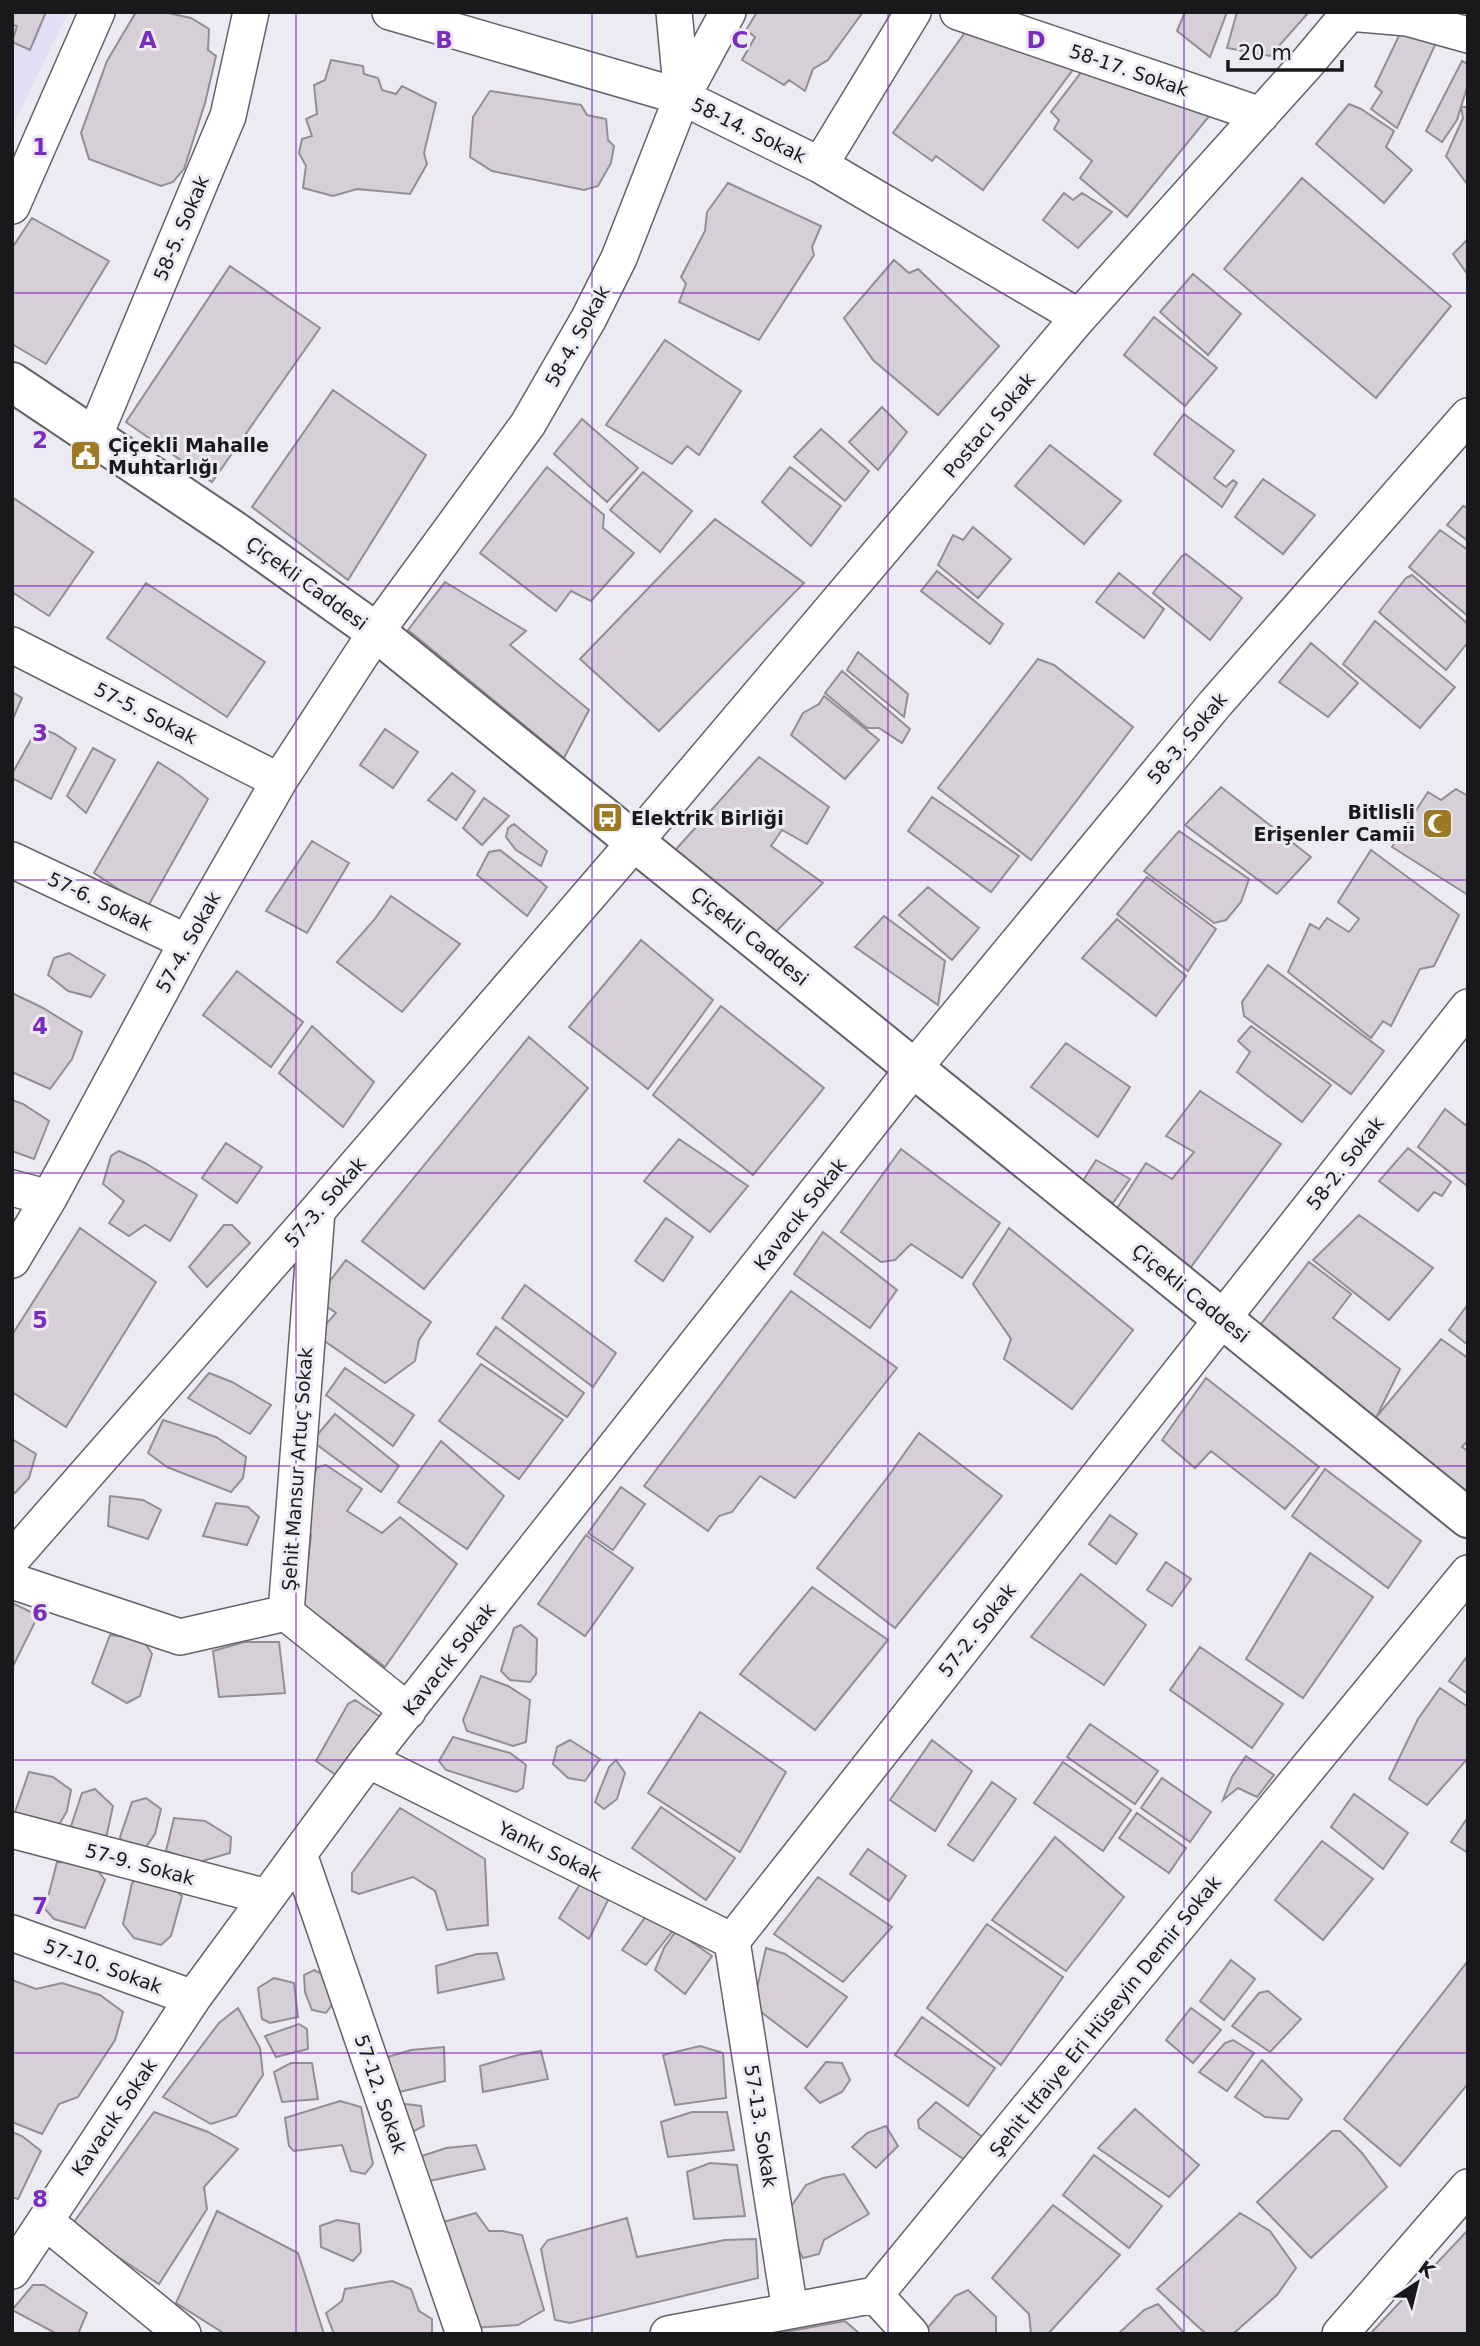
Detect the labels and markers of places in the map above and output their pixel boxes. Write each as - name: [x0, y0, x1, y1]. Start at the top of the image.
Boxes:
- place label: Çiçekli Mahalle Muhtarlığı: [108, 434, 269, 478]
- public building icon: Çiçekli Mahalle Muhtarlığı: [68, 439, 102, 473]
- bus stop icon: Elektrik Birliği: [591, 801, 625, 835]
- place label: Bitlisli Erişenler Camii: [1253, 801, 1415, 845]
- mosque icon: Bitlisli Erişenler Camii: [1421, 806, 1455, 840]
- place label: Elektrik Birliği: [631, 807, 784, 829]

